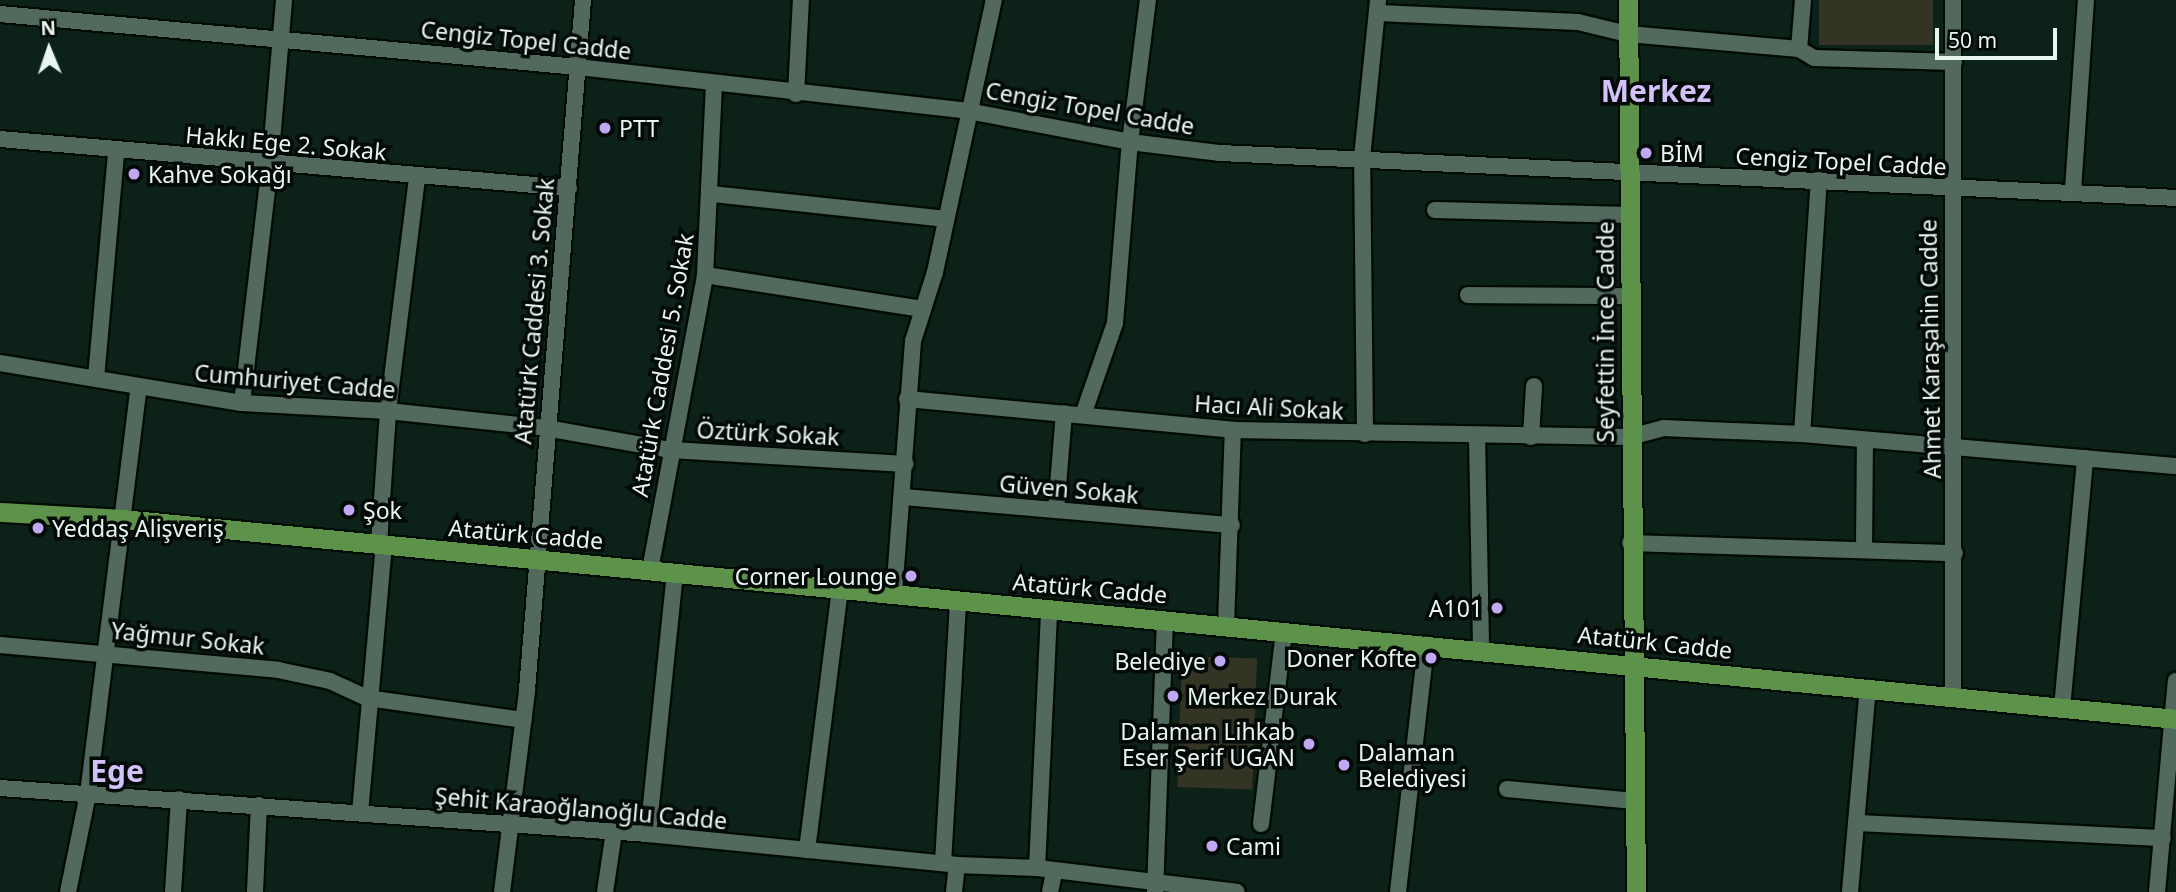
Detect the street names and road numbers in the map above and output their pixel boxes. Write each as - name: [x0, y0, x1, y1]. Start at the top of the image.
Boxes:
- street label: Cengiz Topel Cadde: [419, 15, 633, 65]
- street label: Cengiz Topel Cadde: [984, 76, 1196, 140]
- street label: Hakkı Ege 2. Sokak: [184, 120, 388, 166]
- street label: Cengiz Topel Cadde: [1735, 142, 1947, 180]
- street label: Atatürk Caddesi 3. Sokak: [509, 177, 559, 445]
- street label: Ahmet Karaşahin Cadde: [1914, 219, 1946, 479]
- street label: Seyfettin İnce Cadde: [1591, 221, 1619, 443]
- street label: Atatürk Caddesi 5. Sokak: [625, 231, 699, 499]
- street label: Cumhuriyet Cadde: [193, 358, 397, 404]
- street label: Hacı Ali Sokak: [1194, 389, 1344, 425]
- street label: Öztürk Sokak: [696, 415, 840, 451]
- street label: Güven Sokak: [998, 469, 1140, 509]
- street label: Atatürk Cadde: [448, 514, 604, 554]
- street label: Atatürk Cadde: [1012, 568, 1168, 608]
- street label: Yağmur Sokak: [110, 616, 266, 660]
- street label: Atatürk Cadde: [1577, 620, 1733, 664]
- street label: Şehit Karaoğlanoğlu Cadde: [434, 781, 728, 835]

